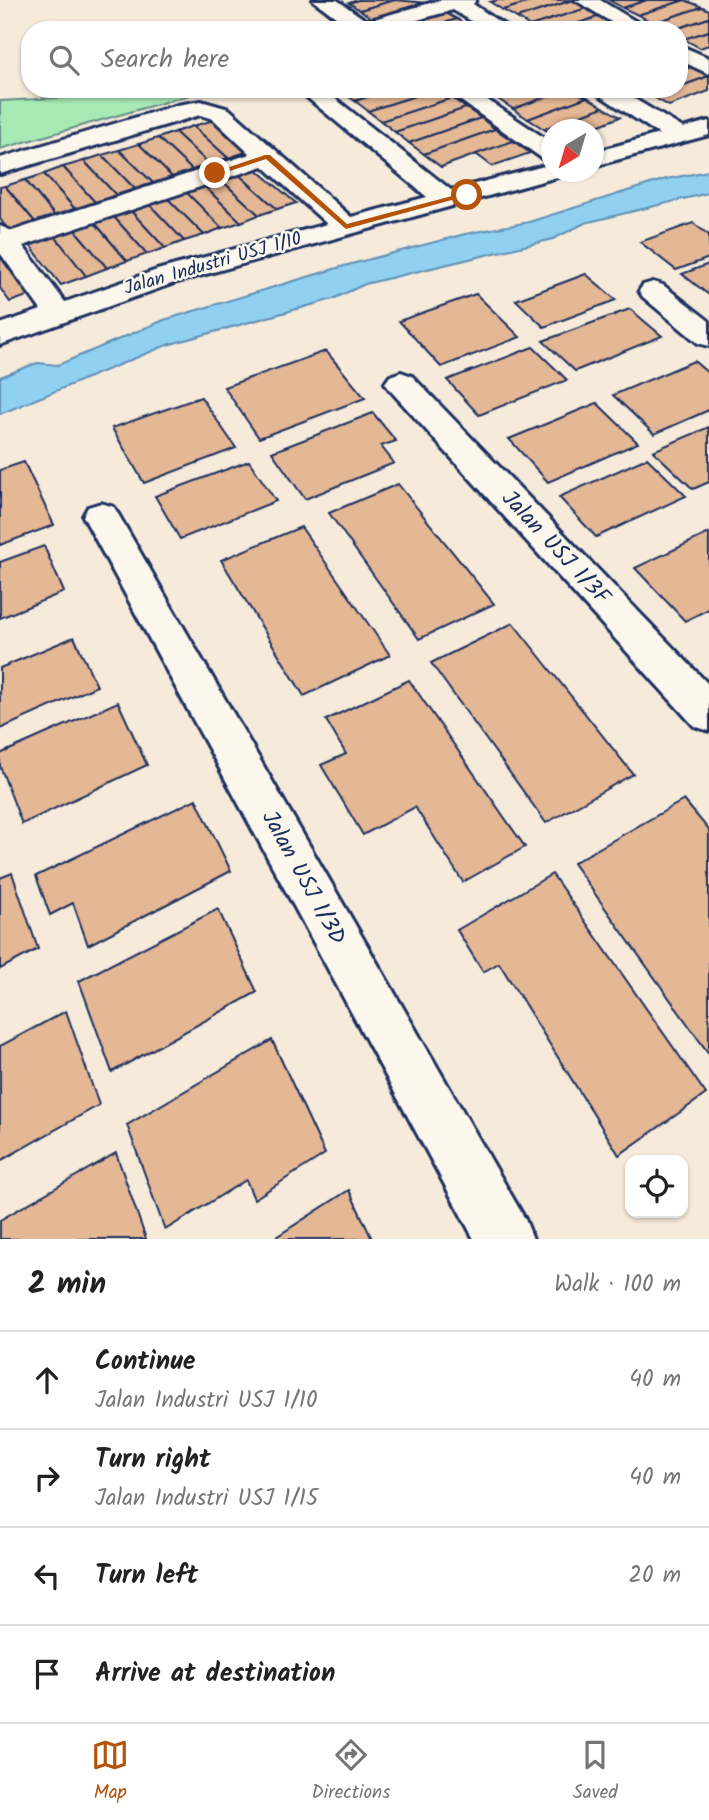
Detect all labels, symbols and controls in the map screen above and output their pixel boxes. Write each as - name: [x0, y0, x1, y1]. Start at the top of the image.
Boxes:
- search box: [21, 21, 688, 98]
- text: Search here: [101, 39, 229, 81]
- icon: search: [45, 41, 83, 79]
- north arrow: [541, 119, 604, 182]
- route end: [199, 157, 230, 188]
- route start: [451, 179, 482, 210]
- street label: Jalan Industri USJ 1/10: [121, 224, 305, 304]
- street label: Jalan USJ 1/3F: [492, 482, 619, 615]
- street label: Jalan USJ 1/3D: [251, 804, 355, 952]
- map controls: [625, 1155, 688, 1218]
- button: locate: [625, 1155, 688, 1218]
- text: 2 min: [28, 1261, 106, 1309]
- text: Walk · 100 m: [554, 1267, 681, 1303]
- text: Continue: [95, 1341, 196, 1383]
- icon: ahead: [28, 1361, 66, 1399]
- text: 40 m: [629, 1362, 681, 1398]
- text: Jalan Industri USJ 1/10: [95, 1383, 317, 1419]
- text: Turn right: [95, 1439, 211, 1481]
- icon: right: [28, 1459, 66, 1497]
- text: 40 m: [629, 1460, 681, 1496]
- text: Jalan Industri USJ 1/15: [95, 1481, 318, 1517]
- text: Turn left: [95, 1555, 198, 1597]
- icon: left: [28, 1557, 66, 1595]
- text: 20 m: [629, 1558, 681, 1594]
- text: Arrive at destination: [95, 1653, 335, 1695]
- icon: arrive: [28, 1655, 66, 1693]
- tab: Map: [91, 1736, 129, 1808]
- tab: Directions: [312, 1736, 390, 1808]
- tab: Saved: [573, 1736, 618, 1808]

